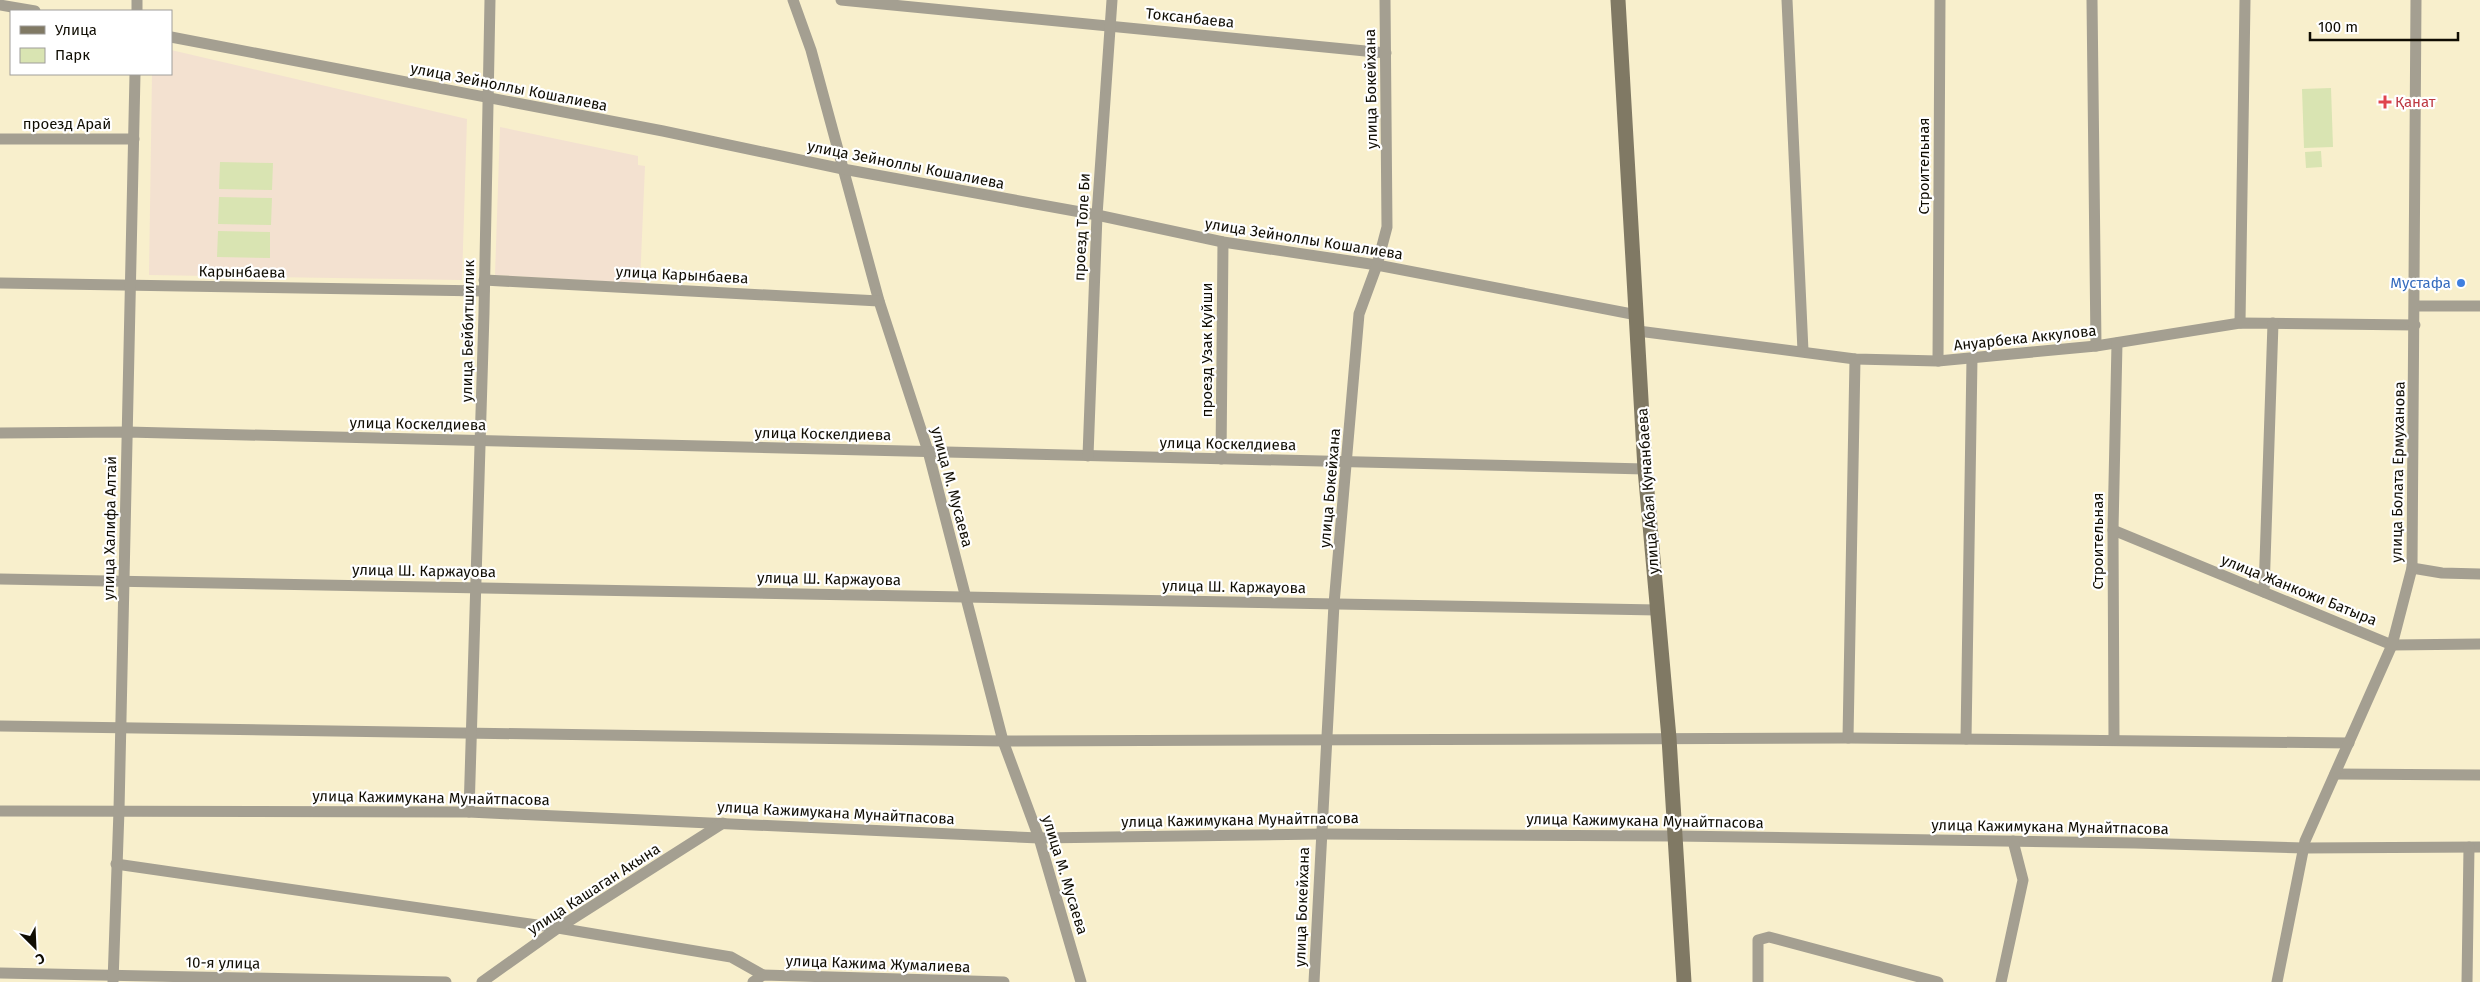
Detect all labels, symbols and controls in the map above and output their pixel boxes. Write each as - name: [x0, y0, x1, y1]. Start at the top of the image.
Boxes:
- street label: Токсанбаева: [1145, 4, 1235, 32]
- legend: [10, 10, 172, 75]
- scale bar: [2310, 10, 2458, 42]
- text: 100 m: [2318, 18, 2358, 36]
- text: Улица: [55, 21, 97, 39]
- street label: улица Бокейхана: [1361, 29, 1381, 149]
- text: Парк: [55, 46, 90, 64]
- street label: улица Зейноллы Кошалиева: [409, 59, 609, 115]
- place label: Қанат: [2395, 93, 2436, 111]
- marker: Қанат: [2379, 96, 2391, 108]
- street label: проезд Арай: [23, 115, 111, 133]
- street label: Строительная: [1915, 117, 1933, 215]
- street label: улица Зейноллы Кошалиева: [806, 137, 1006, 193]
- street label: проезд Толе Би: [1070, 173, 1094, 281]
- street label: улица Зейноллы Кошалиева: [1204, 214, 1404, 264]
- street label: улица Бейбитшилик: [458, 259, 478, 402]
- street label: Карынбаева: [198, 262, 286, 282]
- street label: улица Карынбаева: [615, 263, 749, 287]
- place label: Мустафа: [2390, 274, 2451, 292]
- marker: Мустафа: [2455, 277, 2467, 289]
- street label: проезд Узак Куйши: [1198, 283, 1216, 417]
- street label: Ануарбека Аккулова: [1953, 322, 2097, 354]
- street label: улица Болата Ермуханова: [2387, 381, 2409, 563]
- street label: улица Абая Кунанбаева: [1633, 407, 1663, 575]
- street label: улица Коскелдиева: [350, 414, 486, 434]
- street label: улица Коскелдиева: [755, 424, 891, 444]
- street label: улица М. Мусаева: [927, 425, 977, 549]
- street label: улица Бокейхана: [1316, 427, 1344, 549]
- street label: улица Коскелдиева: [1160, 434, 1296, 454]
- street label: улица Халифа Алтай: [100, 456, 120, 600]
- street label: Строительная: [2089, 492, 2107, 590]
- street label: улица Жанкожи Батыра: [2219, 551, 2379, 629]
- street label: улица Ш. Каржауова: [352, 561, 496, 581]
- street label: улица Ш. Каржауова: [757, 569, 901, 589]
- street label: улица Ш. Каржауова: [1162, 577, 1306, 597]
- street label: улица Кажимукана Мунайтпасова: [312, 787, 550, 809]
- street label: улица Кажимукана Мунайтпасова: [717, 798, 955, 828]
- street label: улица Кажимукана Мунайтпасова: [1121, 809, 1359, 831]
- street label: улица Кажимукана Мунайтпасова: [1526, 810, 1764, 832]
- street label: улица М. Мусаева: [1038, 813, 1092, 937]
- street label: улица Кажимукана Мунайтпасова: [1931, 816, 2169, 838]
- street label: улица Кашаган Акына: [524, 839, 664, 939]
- street label: улица Бокейхана: [1291, 847, 1313, 967]
- north arrow: [10, 922, 60, 972]
- text: С: [33, 949, 47, 968]
- street label: улица Кажима Жумалиева: [785, 952, 971, 976]
- street label: 10-я улица: [185, 953, 261, 973]

